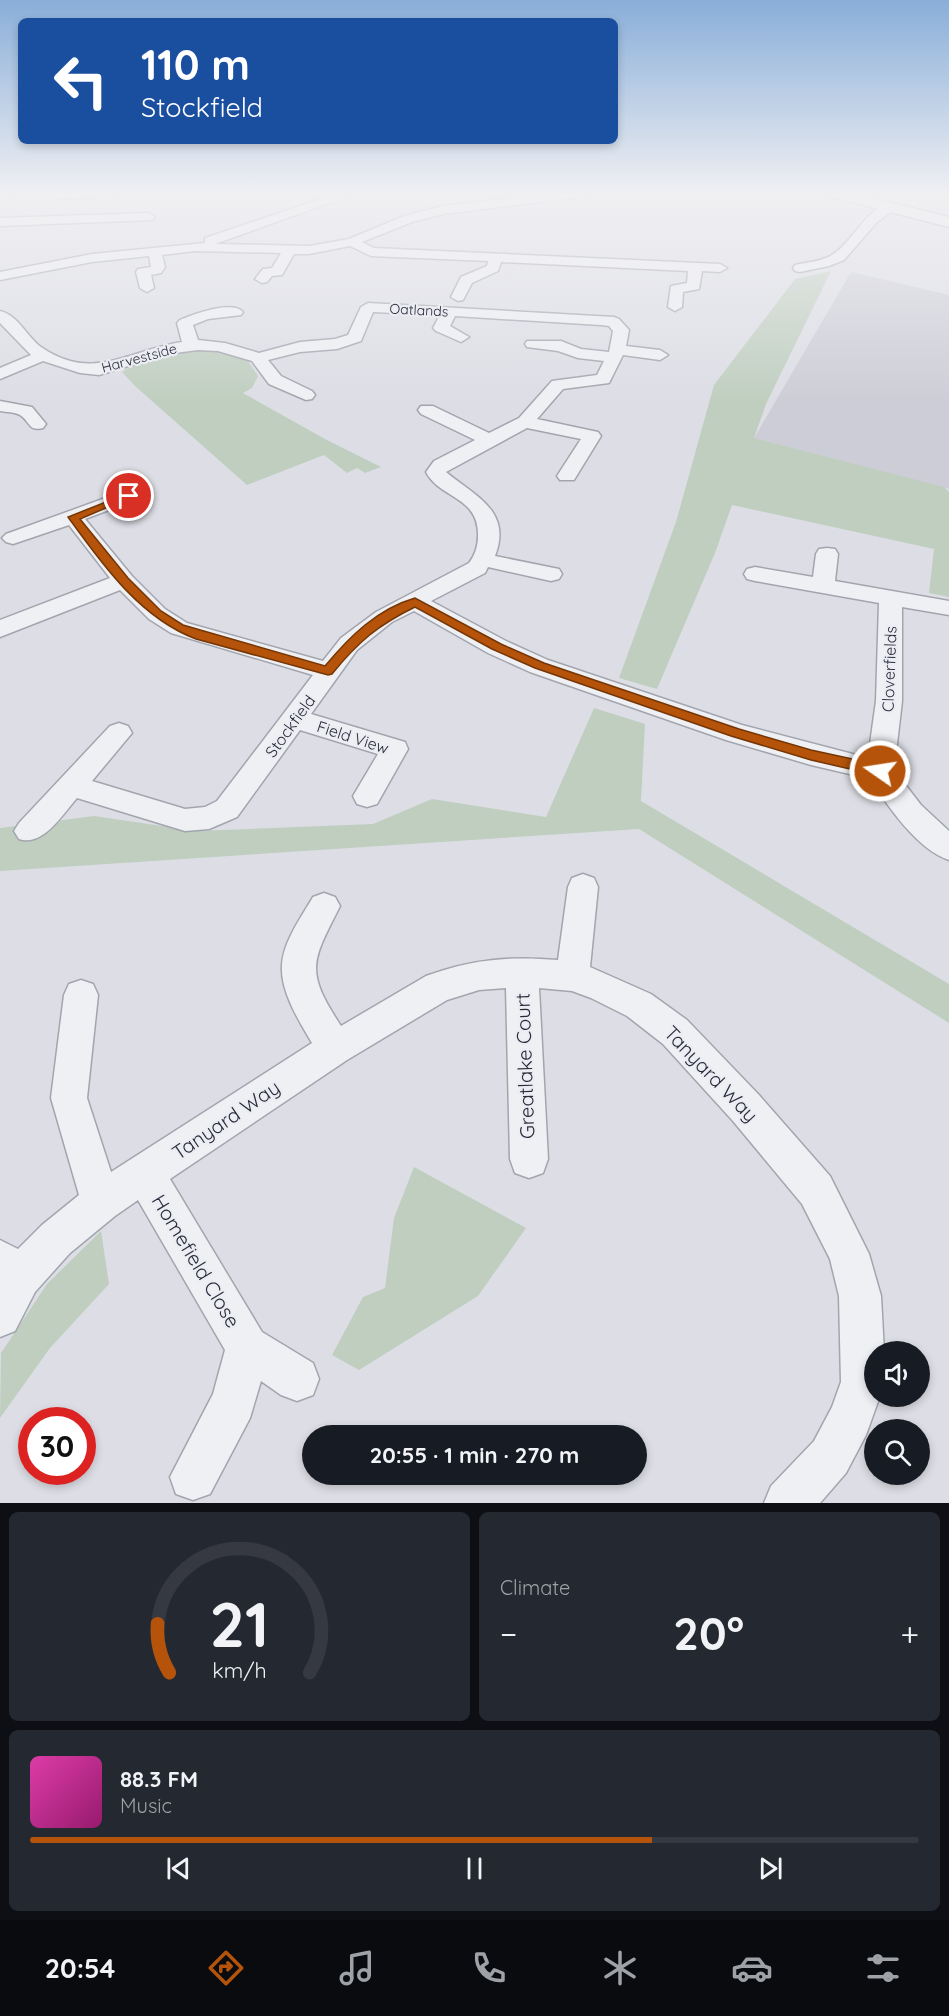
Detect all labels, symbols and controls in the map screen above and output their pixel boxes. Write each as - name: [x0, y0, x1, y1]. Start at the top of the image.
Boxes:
- text: 110 m: [141, 38, 250, 91]
- icon: left: [42, 42, 120, 120]
- text: Stockfield: [141, 90, 263, 124]
- street label: Oatlands: [389, 299, 449, 321]
- street label: Harvestside: [99, 339, 179, 377]
- pin: [103, 470, 154, 521]
- icon: arrive: [112, 479, 145, 512]
- street label: Cloverfields: [878, 626, 900, 712]
- street label: Stockfield: [261, 691, 319, 761]
- street label: Field View: [315, 716, 391, 758]
- position arrow: [848, 739, 912, 803]
- street label: Greatlake Court: [509, 992, 540, 1140]
- street label: Tanyard Way: [659, 1020, 764, 1127]
- street label: Tanyard Way: [167, 1074, 284, 1165]
- street label: Homefield Close: [147, 1190, 246, 1332]
- map controls: [864, 1341, 930, 1485]
- button: sound: [864, 1341, 930, 1407]
- speed limit sign: 30: [18, 1407, 96, 1485]
- button: search: [864, 1419, 930, 1485]
- text: 20:55 · 1 min · 270 m: [370, 1441, 579, 1469]
- text: Climate: [500, 1575, 570, 1600]
- text: 21: [210, 1585, 269, 1663]
- text: 20°: [673, 1605, 744, 1661]
- text: −: [500, 1613, 517, 1654]
- text: +: [900, 1613, 919, 1654]
- text: km/h: [212, 1658, 267, 1684]
- text: 88.3 FM: [120, 1765, 198, 1793]
- text: Music: [120, 1793, 172, 1818]
- icon: previous: [162, 1852, 195, 1885]
- icon: pause: [458, 1852, 491, 1885]
- icon: next: [754, 1852, 787, 1885]
- icon: directions: [205, 1947, 247, 1989]
- icon: music: [336, 1947, 378, 1989]
- icon: phone: [468, 1947, 510, 1989]
- icon: climate: [599, 1947, 641, 1989]
- icon: car: [731, 1947, 773, 1989]
- icon: filters: [862, 1947, 904, 1989]
- text: 20:54: [45, 1951, 115, 1985]

